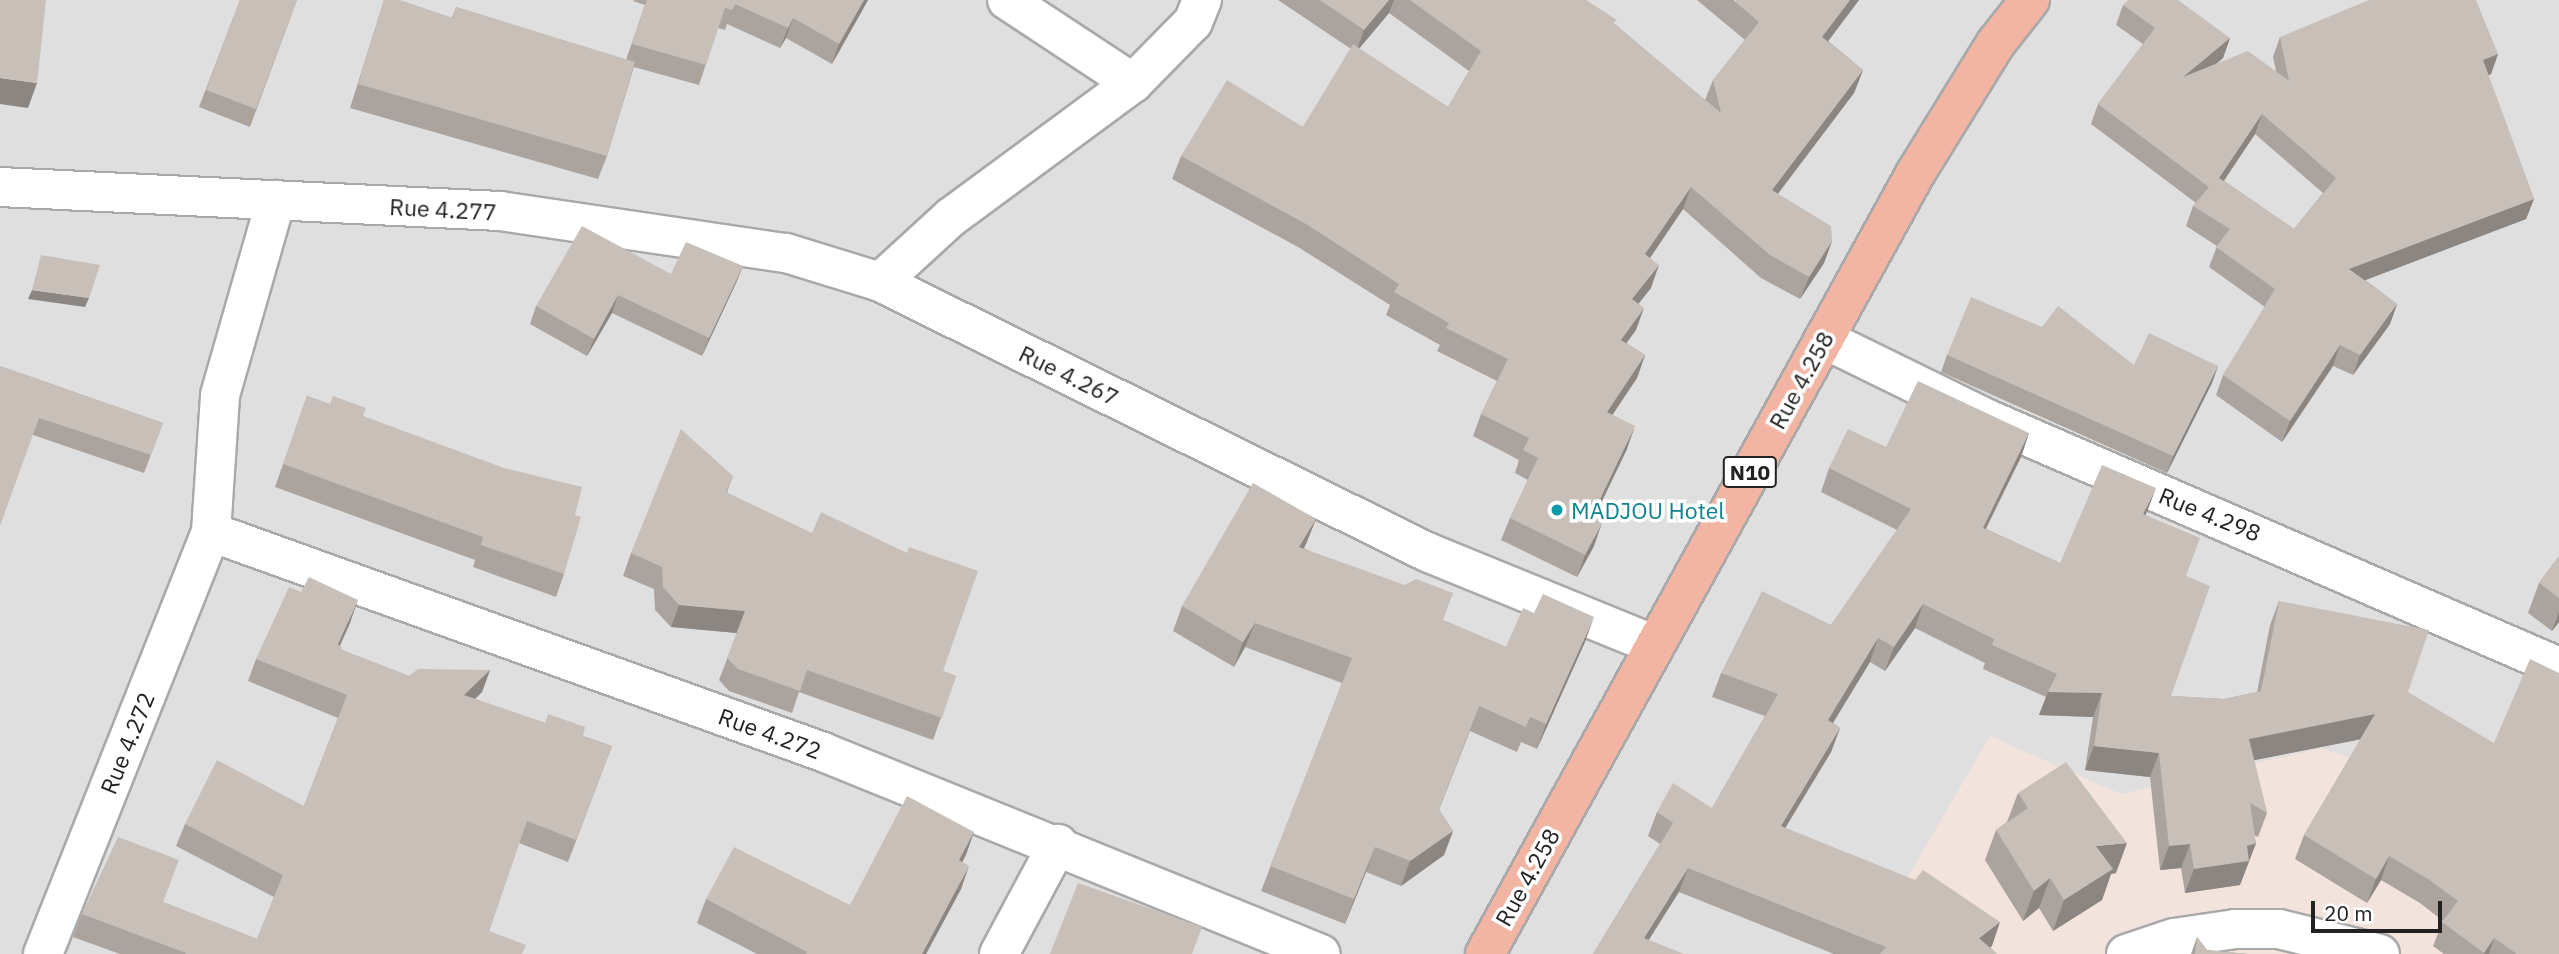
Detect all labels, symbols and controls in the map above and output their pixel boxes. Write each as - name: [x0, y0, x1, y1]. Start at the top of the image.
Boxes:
- street label: Rue 4.277: [389, 192, 497, 226]
- street label: Rue 4.258: [1763, 326, 1839, 434]
- street label: Rue 4.267: [1015, 339, 1123, 411]
- road number: N10: [1722, 454, 1778, 490]
- street label: Rue 4.298: [2155, 481, 2265, 547]
- place label: MADJOU Hotel: [1571, 496, 1725, 524]
- marker: MADJOU Hotel: [1549, 502, 1565, 518]
- street label: Rue 4.272: [94, 688, 160, 798]
- street label: Rue 4.272: [715, 702, 825, 764]
- street label: Rue 4.258: [1489, 823, 1565, 931]
- scale bar: [2314, 888, 2445, 932]
- text: 20 m: [2324, 899, 2373, 927]

